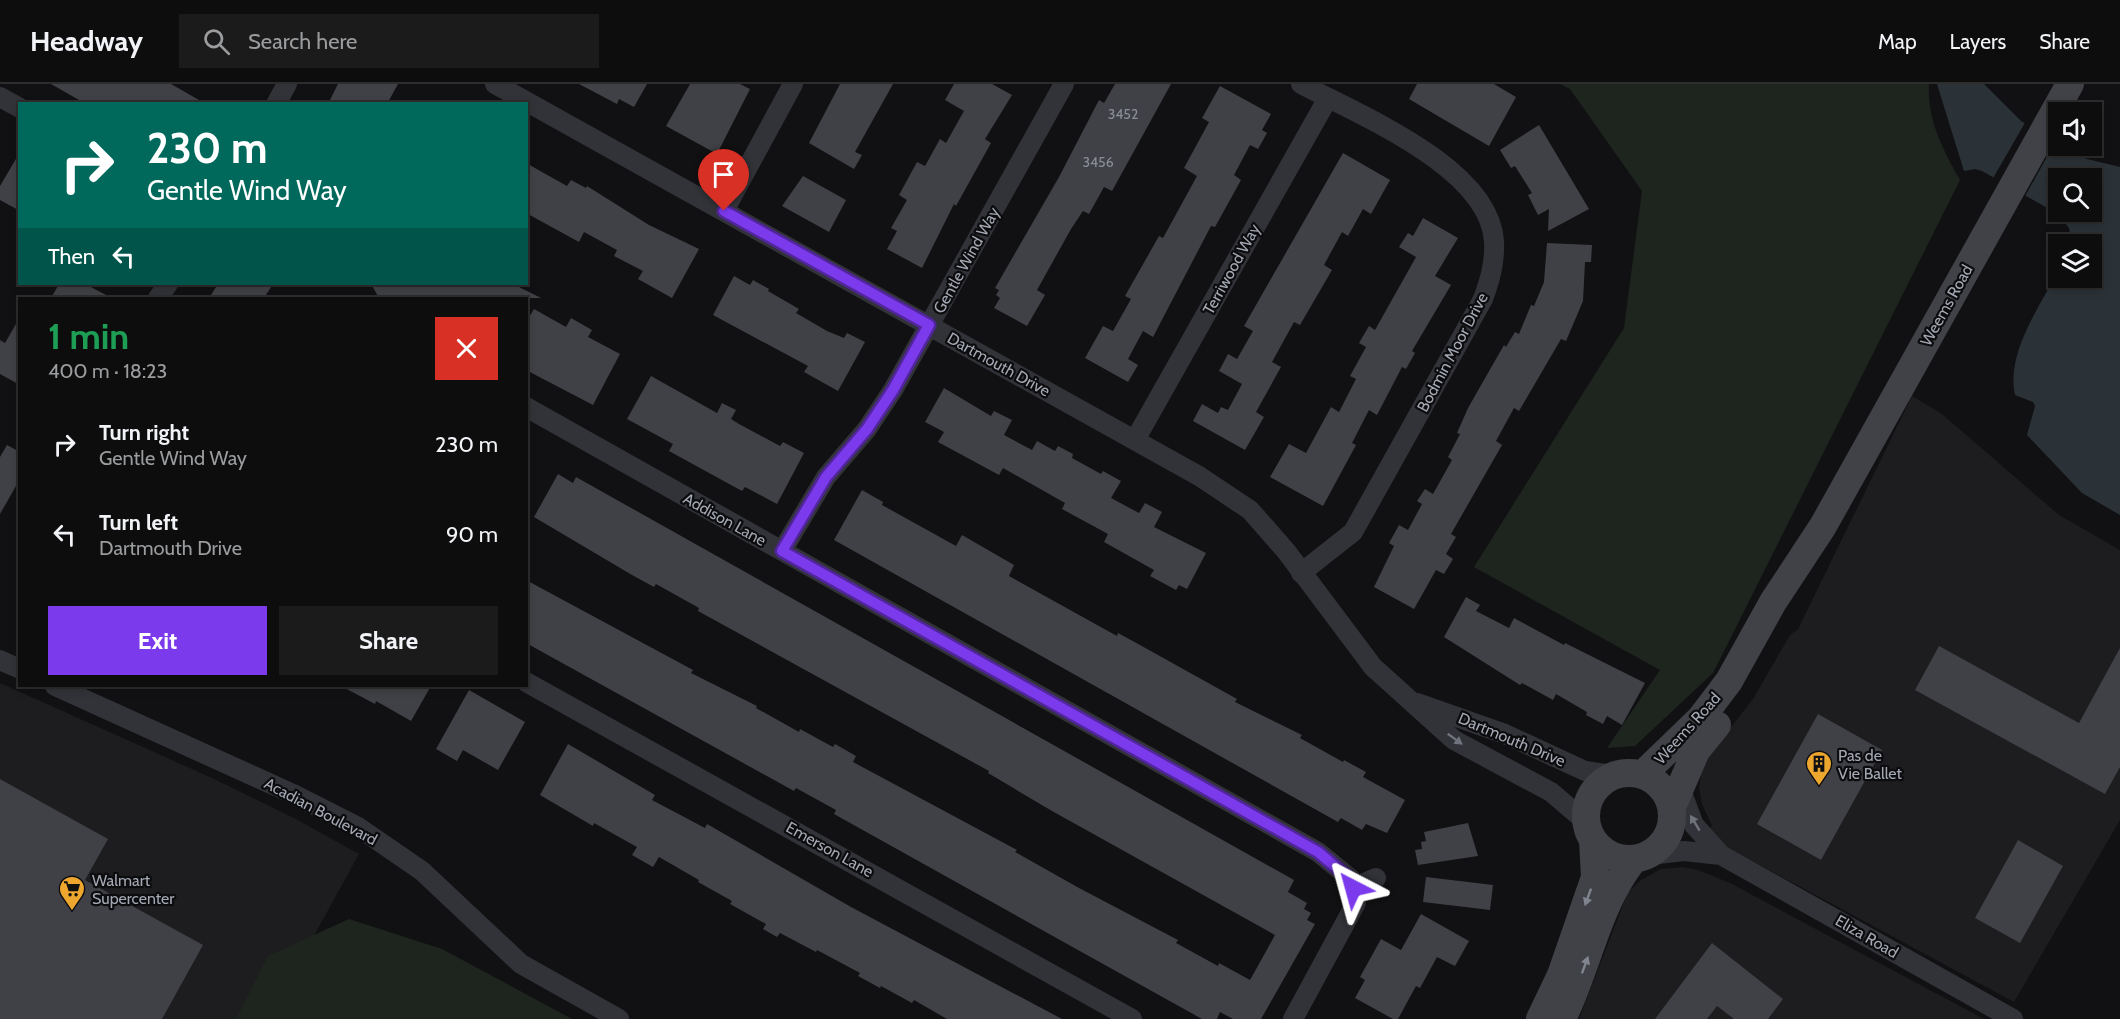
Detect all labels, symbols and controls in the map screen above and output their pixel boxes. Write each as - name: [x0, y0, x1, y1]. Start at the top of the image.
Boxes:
- search box: [179, 14, 599, 68]
- text: Headway: [30, 24, 143, 58]
- icon: search: [200, 25, 233, 58]
- text: Search here: [248, 28, 357, 55]
- text: Map: [1878, 29, 1917, 54]
- text: Layers: [1950, 29, 2006, 54]
- text: Share: [2039, 29, 2090, 54]
- map controls: [2048, 102, 2102, 288]
- button: sound: [2048, 102, 2102, 156]
- house number: 3452: [1108, 105, 1138, 123]
- text: 230 m: [147, 122, 267, 174]
- icon: right: [48, 126, 126, 204]
- pin: [698, 149, 749, 211]
- house number: 3456: [1082, 153, 1114, 171]
- icon: arrive: [707, 158, 740, 191]
- button: search: [2048, 168, 2102, 222]
- text: Gentle Wind Way: [147, 174, 347, 207]
- street label: Gentle Wind Way: [929, 204, 1003, 317]
- street label: Terriwood Way: [1199, 221, 1264, 318]
- button: layers: [2048, 234, 2102, 288]
- icon: left: [107, 240, 140, 273]
- text: Then: [48, 243, 95, 270]
- street label: Weems Road: [1916, 261, 1977, 349]
- street label: Bodmin Moor Drive: [1413, 289, 1492, 415]
- text: 1 min: [48, 314, 129, 358]
- button: close: [435, 317, 498, 380]
- street label: Dartmouth Drive: [944, 328, 1053, 400]
- text: 400 m · 18:23: [48, 359, 167, 383]
- text: Turn right: [99, 419, 189, 446]
- icon: right: [48, 428, 81, 461]
- text: 230 m: [435, 431, 498, 458]
- text: Gentle Wind Way: [99, 446, 247, 470]
- street label: Addison Lane: [680, 489, 769, 550]
- text: Turn left: [99, 509, 178, 536]
- icon: left: [48, 518, 81, 551]
- text: 90 m: [446, 521, 498, 548]
- text: Dartmouth Drive: [99, 536, 242, 560]
- button: Exit: [48, 606, 267, 675]
- button: Share: [279, 606, 498, 675]
- street label: Weems Road: [1650, 689, 1724, 768]
- street label: Dartmouth Drive: [1455, 708, 1568, 771]
- one-way arrow: [1447, 733, 1463, 746]
- place label: Pas de Vie Ballet: [1838, 746, 1903, 783]
- building icon: Pas de Vie Ballet: [1804, 749, 1834, 787]
- street label: Acadian Boulevard: [261, 774, 380, 849]
- one-way arrow: [1689, 815, 1700, 831]
- street label: Emerson Lane: [783, 818, 877, 881]
- position arrow: [1321, 856, 1385, 920]
- place label: Walmart Supercenter: [92, 871, 175, 908]
- supermarket icon: Walmart Supercenter: [57, 874, 87, 912]
- one-way arrow: [1582, 889, 1592, 907]
- street label: Eliza Road: [1832, 911, 1902, 962]
- one-way arrow: [1580, 956, 1590, 974]

